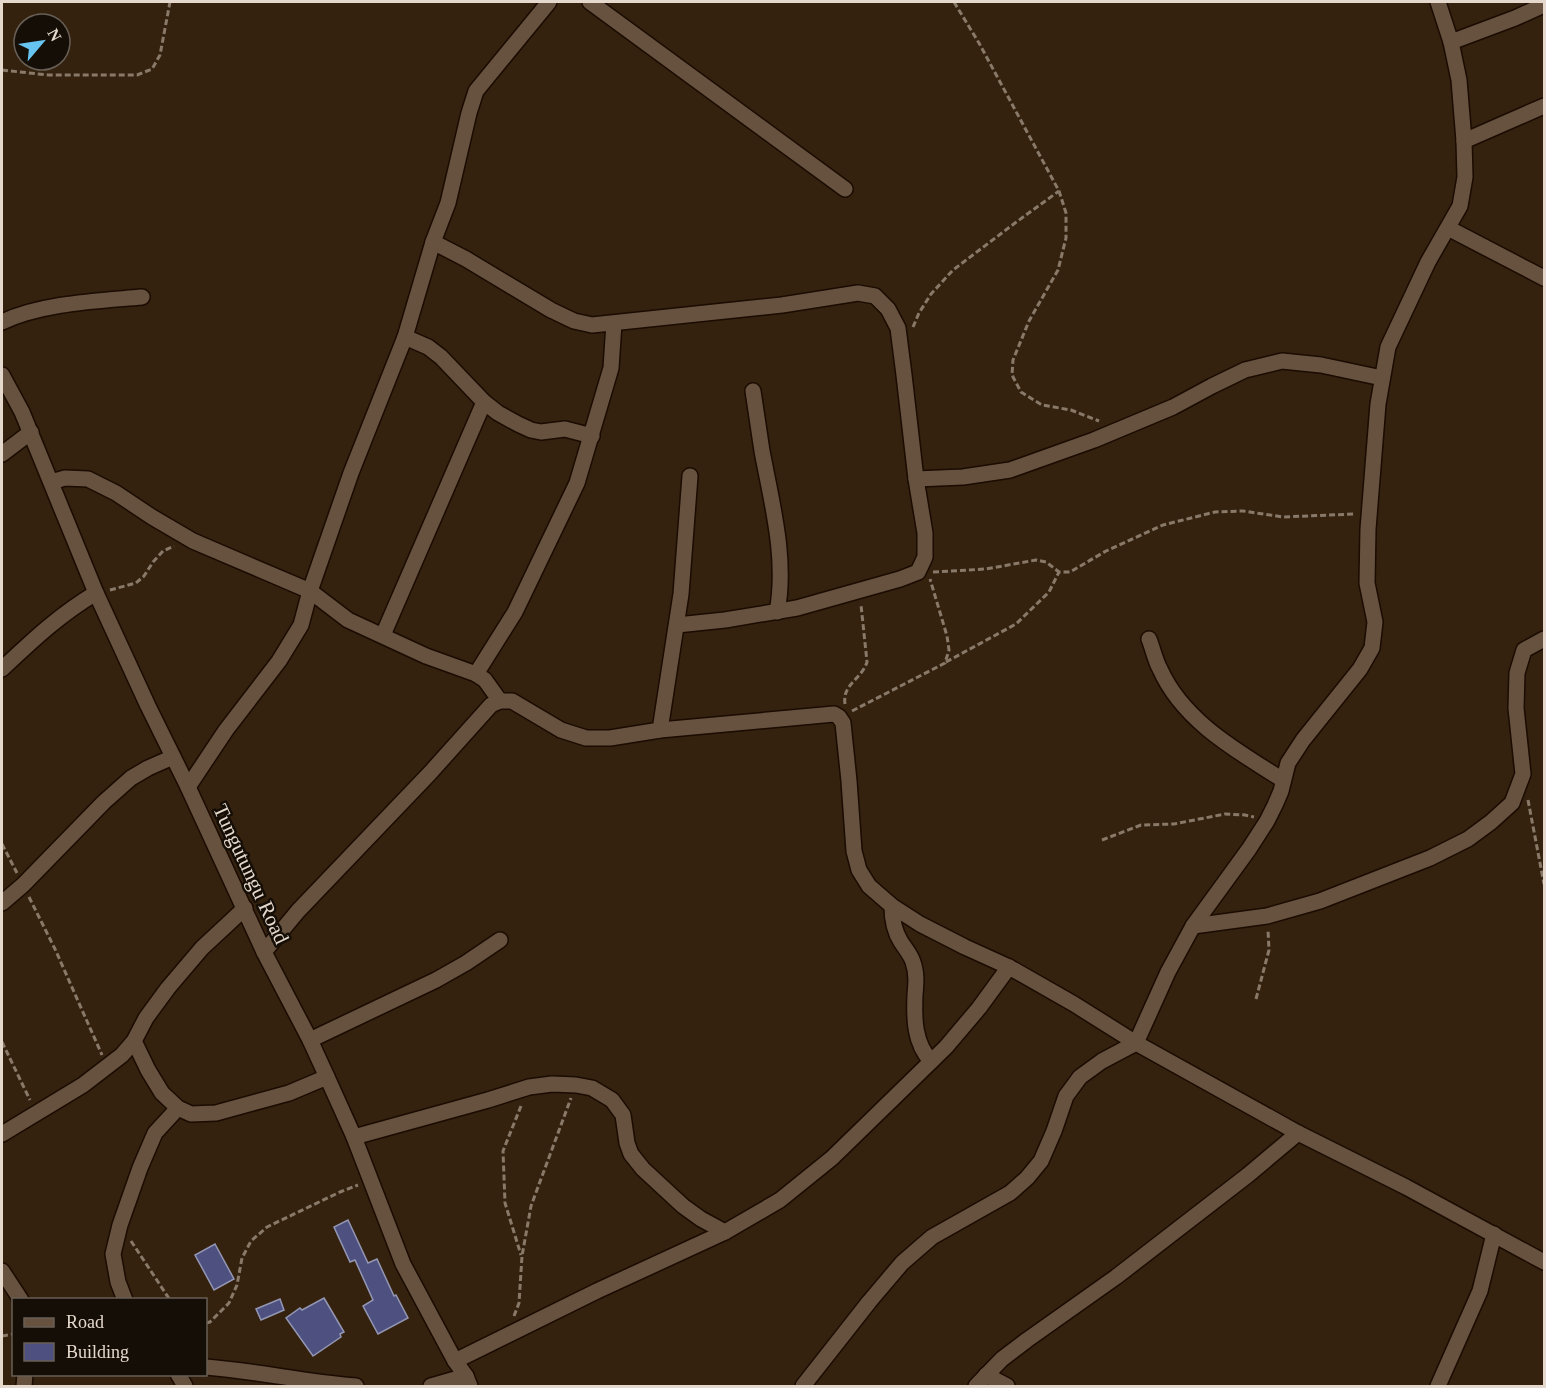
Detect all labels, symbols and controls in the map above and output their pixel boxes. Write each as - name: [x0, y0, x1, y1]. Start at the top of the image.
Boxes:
- north arrow: [12, 12, 72, 72]
- text: N: [44, 26, 65, 45]
- street label: Tungutungu Road: [208, 800, 294, 948]
- legend: [12, 1298, 207, 1376]
- text: Road: [66, 1312, 104, 1332]
- text: Building: [66, 1342, 129, 1362]

